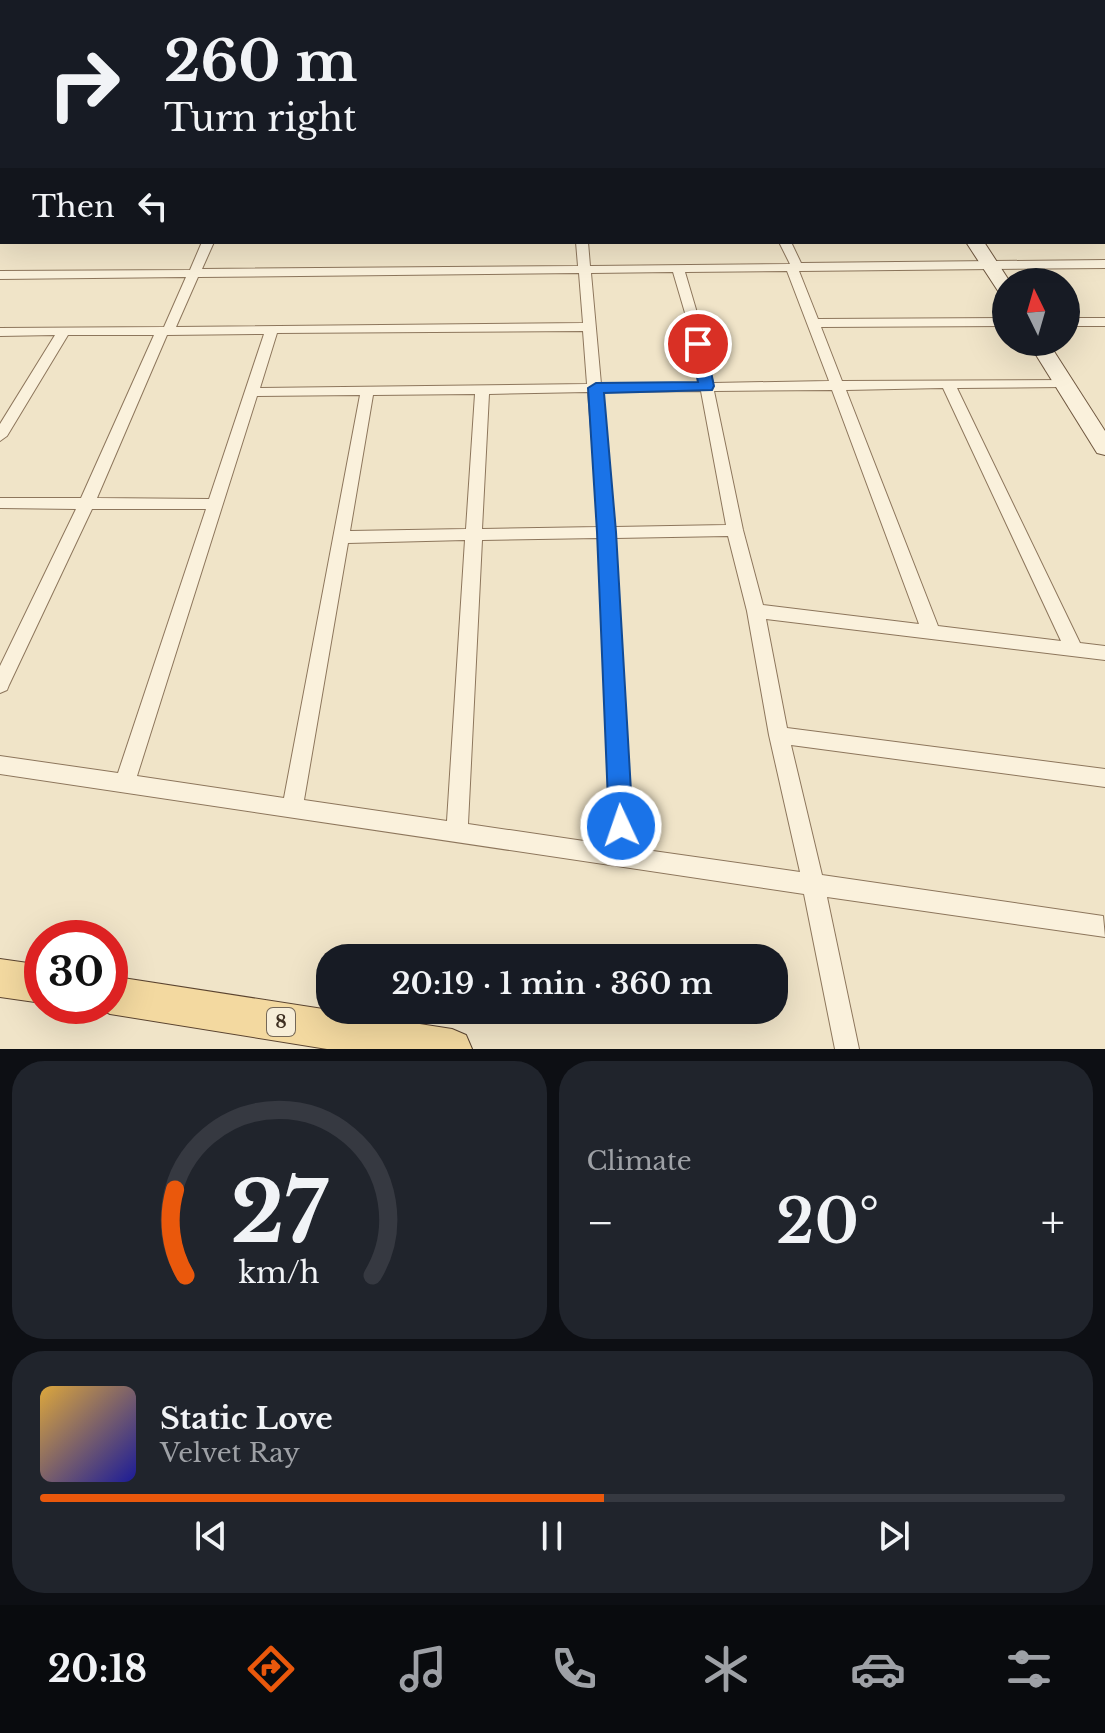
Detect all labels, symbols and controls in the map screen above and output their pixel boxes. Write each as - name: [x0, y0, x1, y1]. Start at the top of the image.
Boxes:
- text: 260 m: [164, 27, 357, 96]
- icon: right: [32, 32, 136, 136]
- text: Turn right: [164, 96, 357, 141]
- icon: left: [131, 184, 175, 228]
- text: Then: [32, 188, 115, 225]
- north arrow: [992, 268, 1080, 356]
- map controls: [992, 268, 1080, 356]
- pin: [664, 310, 732, 378]
- icon: arrive: [676, 322, 720, 366]
- position arrow: [579, 784, 663, 868]
- speed limit sign: 30: [24, 920, 128, 1024]
- text: 20:19 · 1 min · 360 m: [391, 965, 713, 1002]
- road number: 8: [267, 1008, 295, 1036]
- text: Climate: [587, 1145, 692, 1177]
- text: 27: [231, 1161, 329, 1264]
- text: 20°: [776, 1185, 879, 1259]
- text: −: [587, 1195, 614, 1250]
- text: +: [1041, 1195, 1065, 1250]
- text: km/h: [239, 1255, 320, 1291]
- text: Static Love: [160, 1400, 333, 1437]
- text: Velvet Ray: [160, 1437, 300, 1469]
- icon: previous: [189, 1514, 233, 1558]
- icon: pause: [530, 1514, 574, 1558]
- icon: next: [872, 1514, 916, 1558]
- icon: directions: [243, 1641, 299, 1697]
- icon: music: [395, 1641, 451, 1697]
- icon: phone: [546, 1641, 602, 1697]
- icon: climate: [698, 1641, 754, 1697]
- icon: car: [850, 1641, 906, 1697]
- icon: filters: [1001, 1641, 1057, 1697]
- text: 20:18: [48, 1647, 147, 1692]

